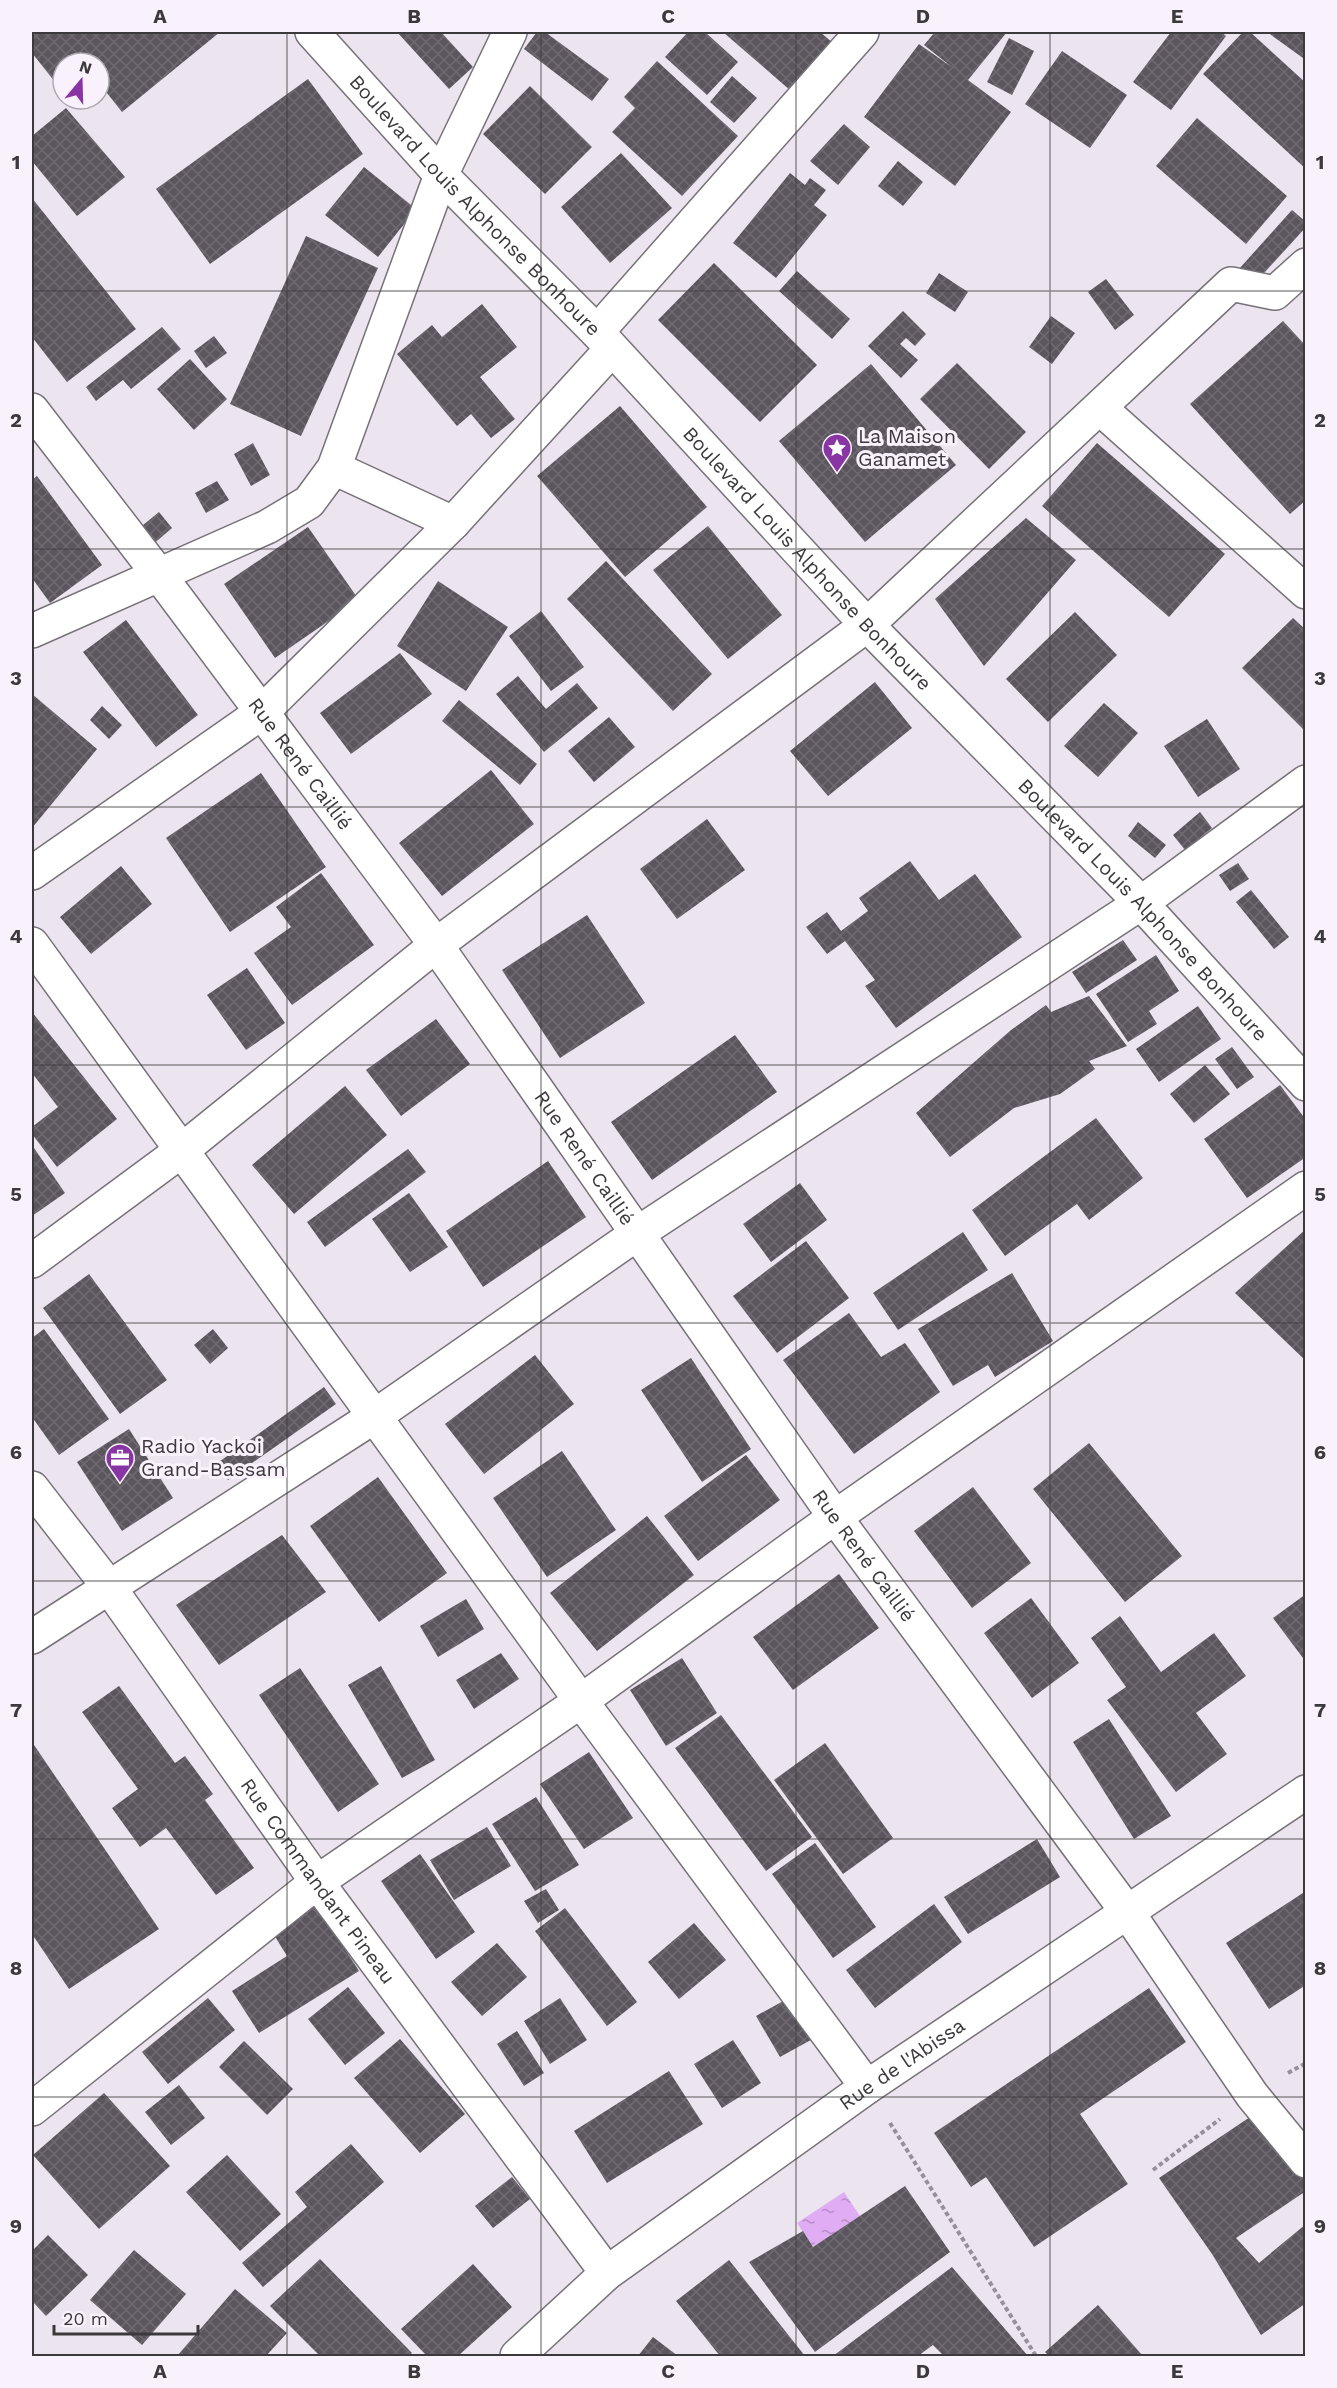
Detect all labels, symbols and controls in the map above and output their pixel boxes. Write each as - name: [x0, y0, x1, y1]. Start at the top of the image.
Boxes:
- text: A: [153, 4, 167, 28]
- text: B: [407, 4, 421, 28]
- text: C: [661, 4, 675, 28]
- text: D: [916, 4, 930, 28]
- text: E: [1171, 4, 1183, 28]
- north arrow: [51, 51, 111, 111]
- text: N: [77, 56, 94, 78]
- street label: Boulevard Louis Alphonse Bonhoure: [344, 70, 606, 341]
- text: 1: [12, 150, 20, 174]
- text: 1: [1316, 150, 1324, 174]
- text: 2: [10, 408, 22, 432]
- text: 2: [1314, 408, 1326, 432]
- street label: Boulevard Louis Alphonse Bonhoure: [678, 422, 937, 695]
- place label: La Maison Ganamet: [858, 424, 956, 471]
- place icon: La Maison Ganamet: [821, 432, 853, 474]
- text: 3: [10, 666, 22, 690]
- text: 3: [1314, 666, 1326, 690]
- street label: Rue René Caillié: [243, 693, 357, 834]
- street label: Boulevard Louis Alphonse Bonhoure: [1013, 774, 1273, 1046]
- text: 4: [10, 924, 23, 948]
- text: 4: [1314, 924, 1327, 948]
- street label: Rue René Caillié: [529, 1086, 640, 1230]
- text: 5: [10, 1182, 22, 1206]
- text: 5: [1314, 1182, 1326, 1206]
- place label: Radio Yackoi Grand-Bassam: [141, 1434, 286, 1481]
- text: 6: [10, 1440, 22, 1464]
- text: 6: [1314, 1440, 1326, 1464]
- office icon: Radio Yackoi Grand-Bassam: [104, 1442, 136, 1484]
- street label: Rue René Caillié: [807, 1485, 920, 1627]
- text: 7: [10, 1698, 22, 1722]
- text: 7: [1314, 1698, 1326, 1722]
- street label: Rue Commandant Pineau: [236, 1773, 400, 1988]
- text: 8: [10, 1956, 22, 1980]
- text: 8: [1314, 1956, 1326, 1980]
- street label: Rue de l'Abissa: [834, 2013, 969, 2115]
- text: 9: [10, 2214, 22, 2238]
- text: 9: [1314, 2214, 1326, 2238]
- scale bar: [54, 2298, 198, 2336]
- text: 20 m: [63, 2308, 108, 2329]
- text: A: [153, 2359, 167, 2383]
- text: B: [407, 2359, 421, 2383]
- text: C: [661, 2359, 675, 2383]
- text: D: [916, 2359, 930, 2383]
- text: E: [1171, 2359, 1183, 2383]

